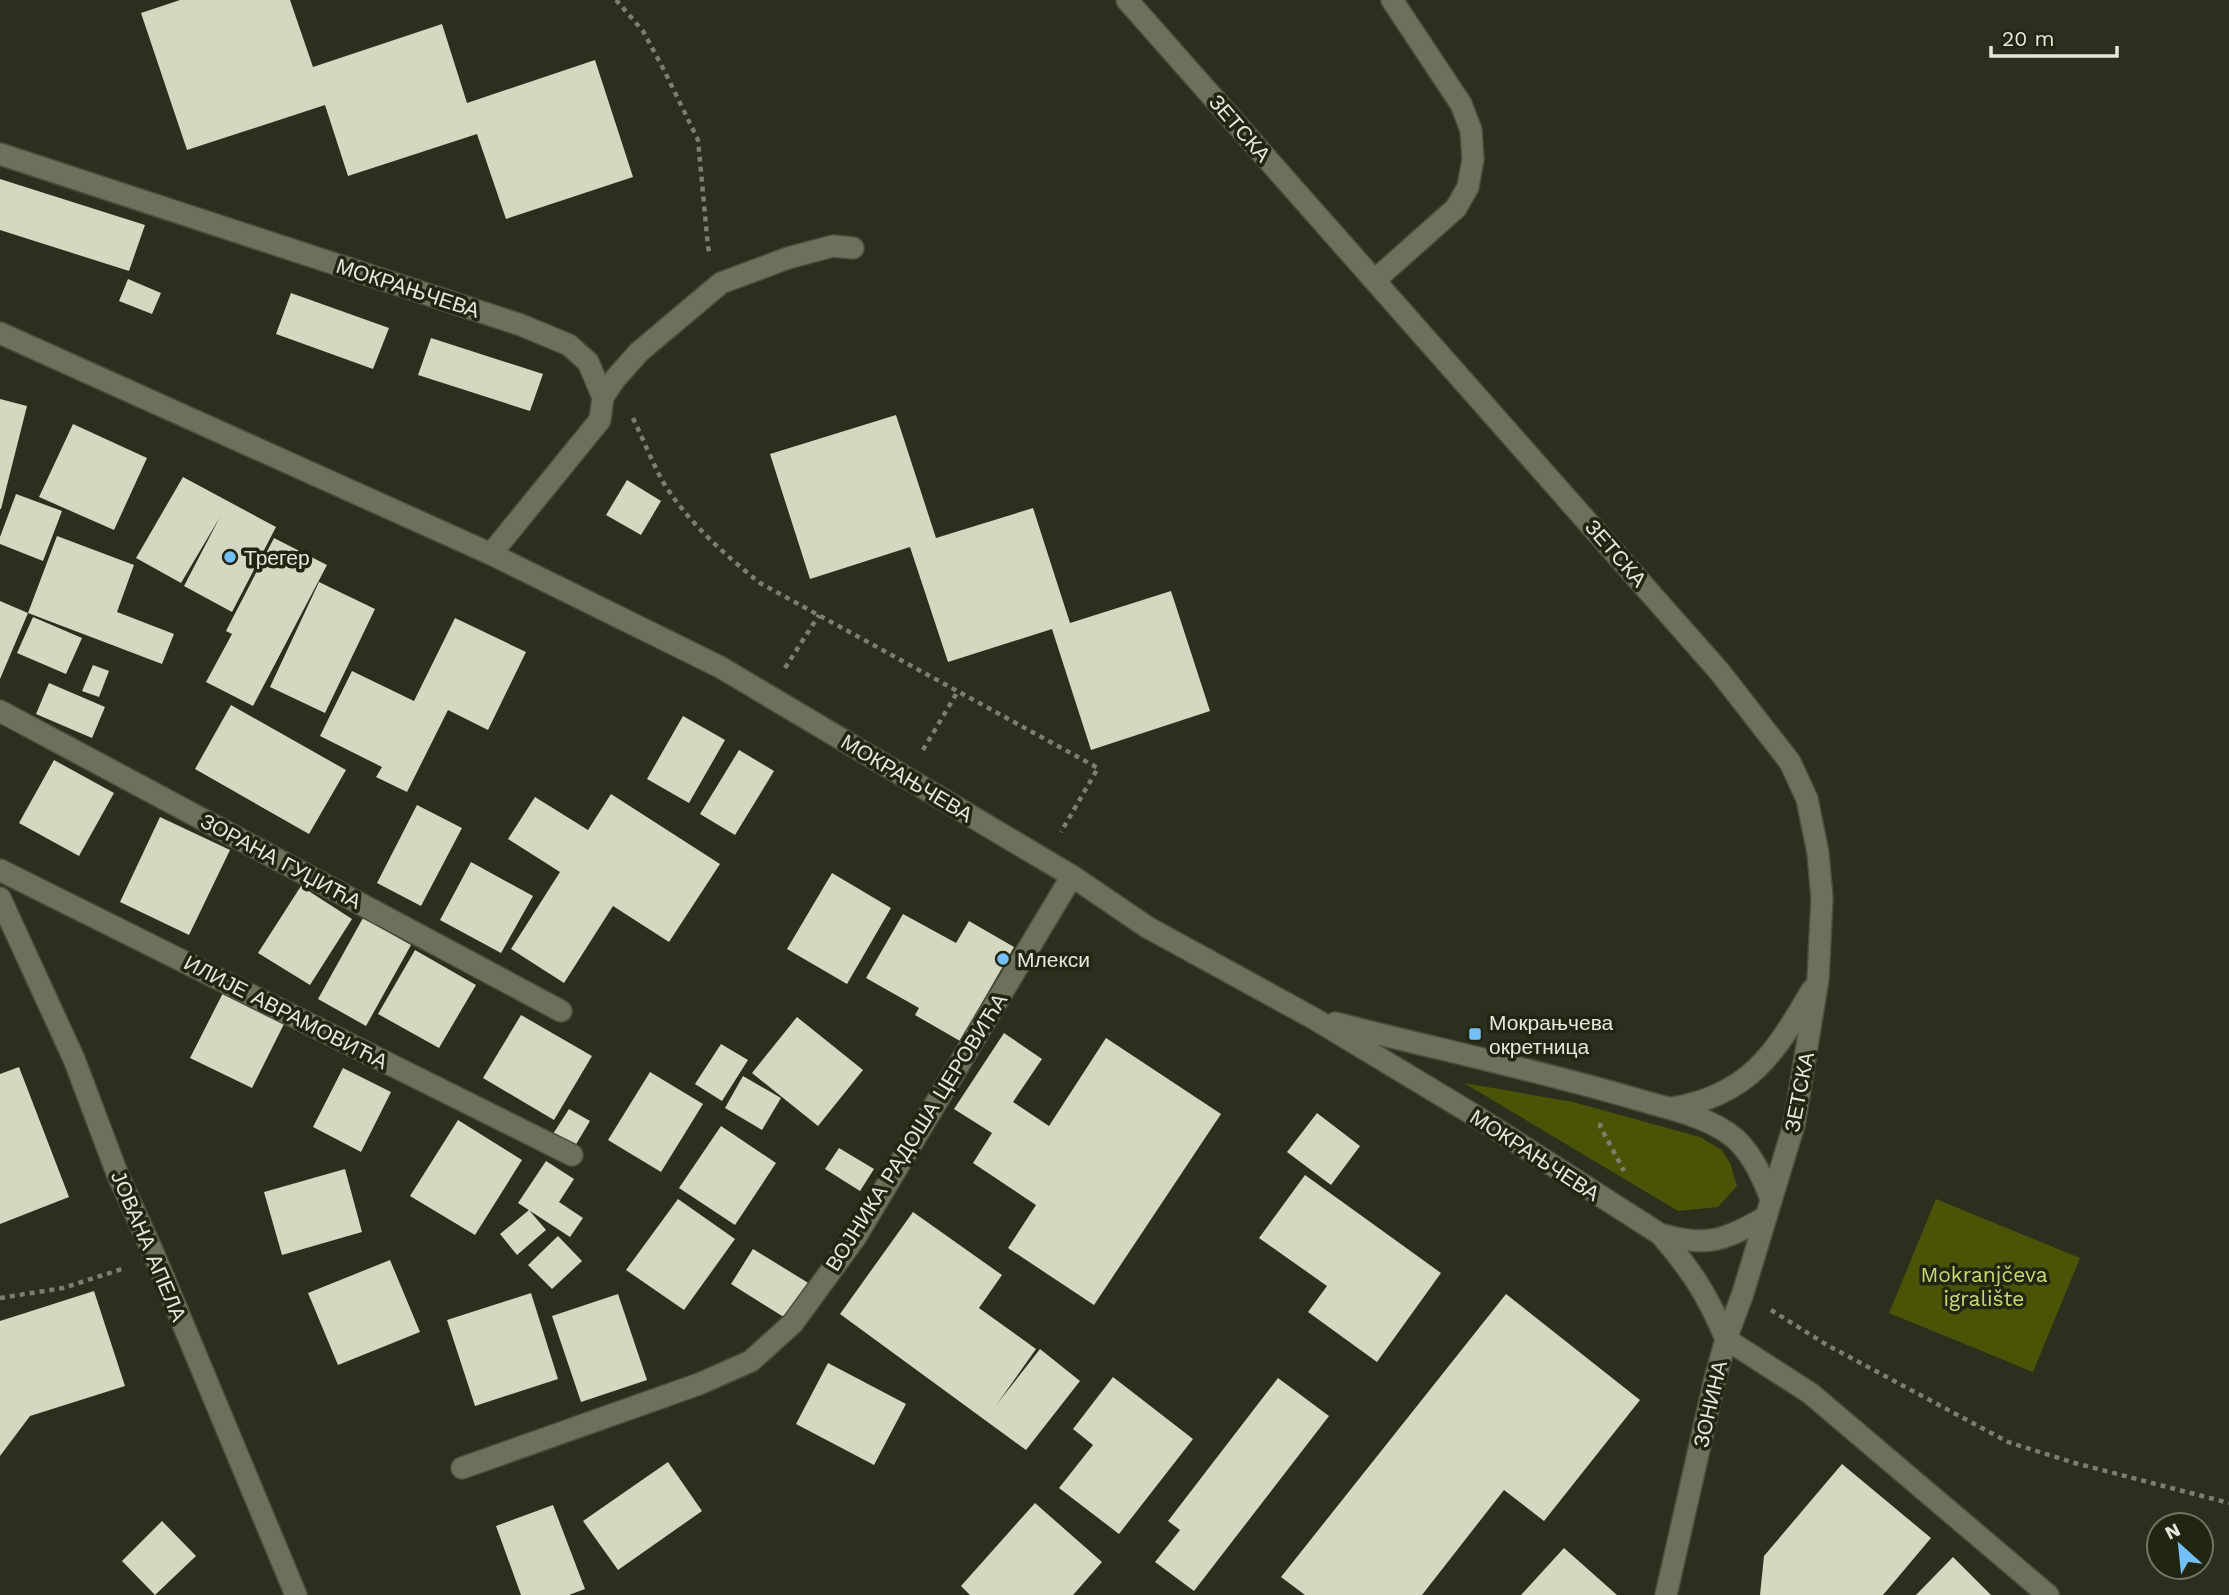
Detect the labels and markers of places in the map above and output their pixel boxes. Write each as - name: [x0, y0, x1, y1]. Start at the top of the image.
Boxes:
- place label: Трегер: [244, 545, 310, 570]
- marker: Трегер: [222, 549, 238, 565]
- place label: Млекси: [1017, 947, 1090, 972]
- marker: Млекси: [995, 951, 1011, 967]
- place label: Мокрањчева окретница: [1489, 1010, 1614, 1059]
- marker: Мокрањчева окретница: [1467, 1026, 1483, 1042]

